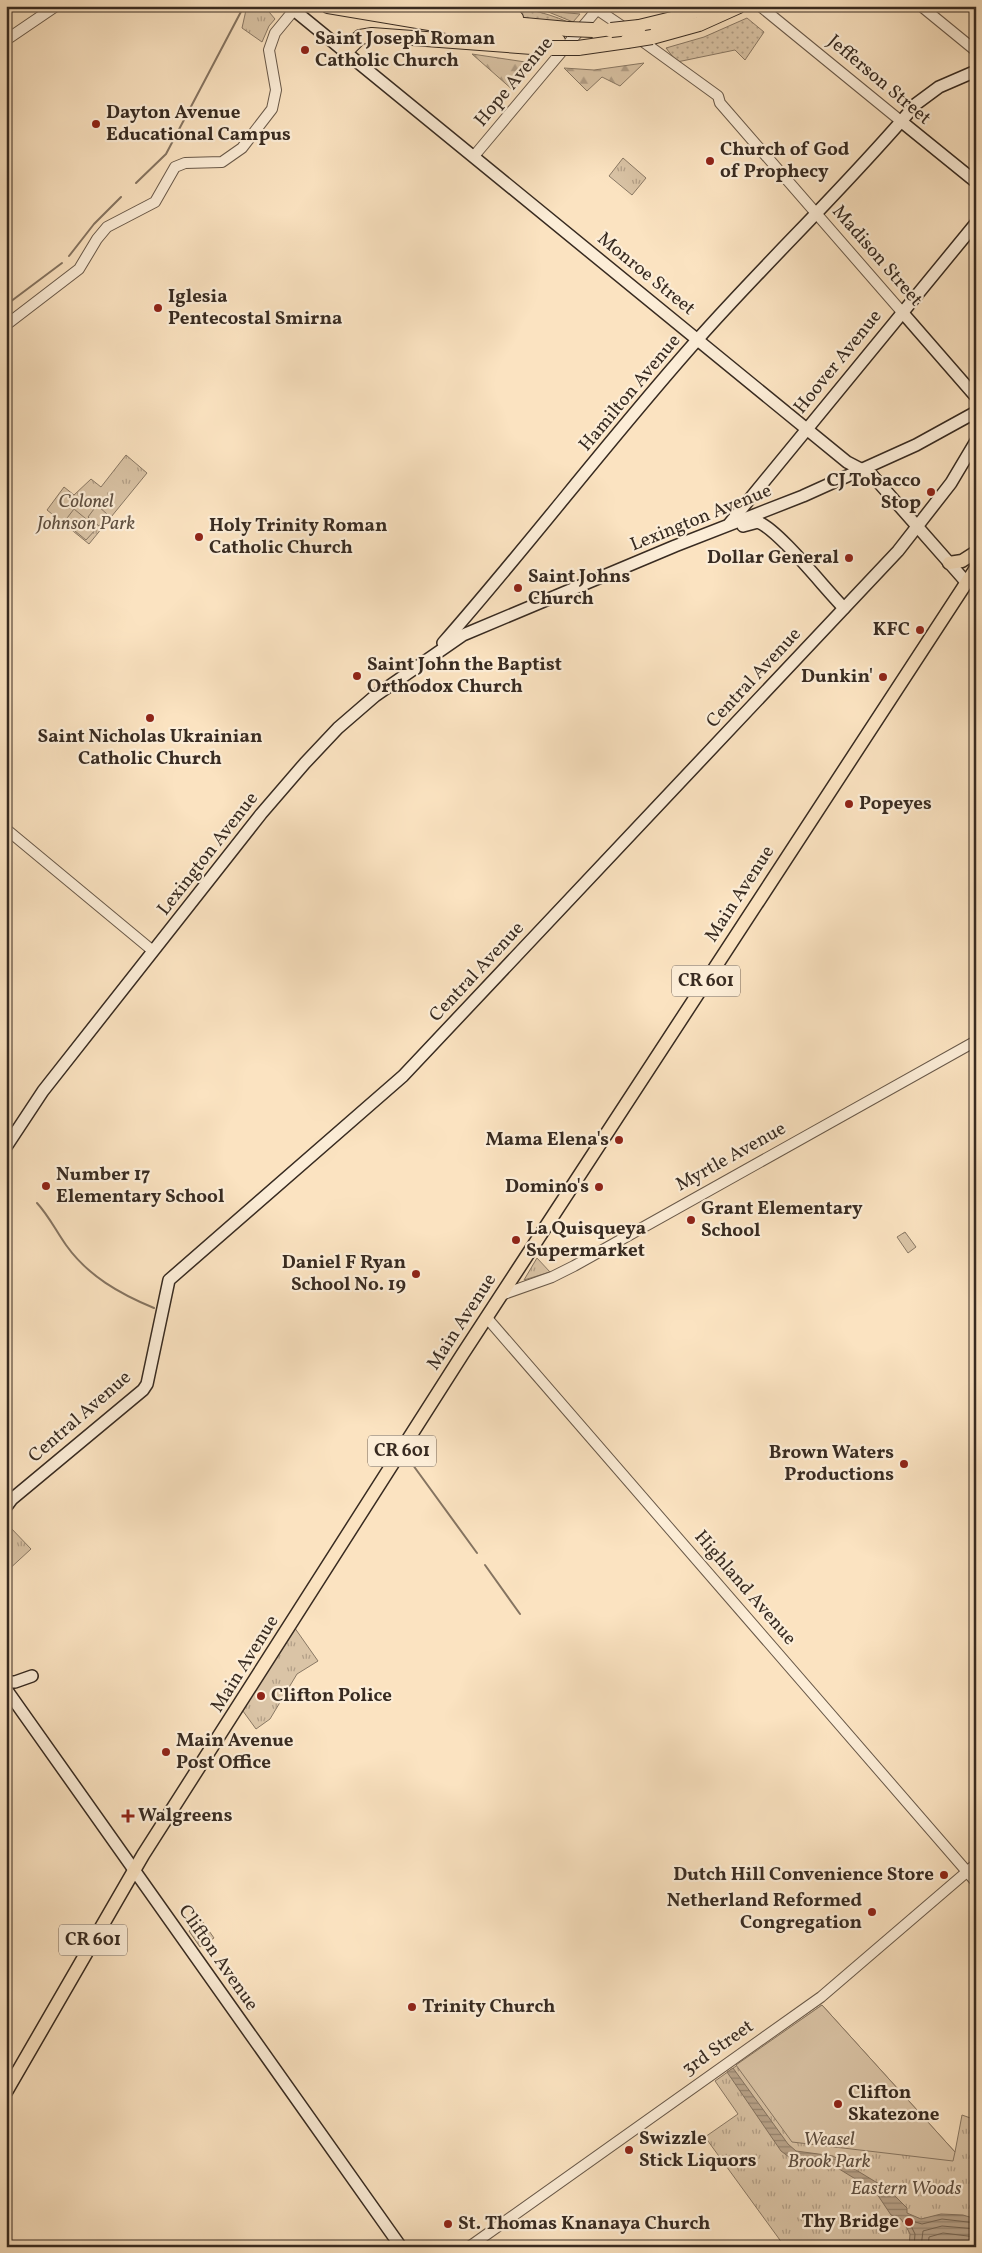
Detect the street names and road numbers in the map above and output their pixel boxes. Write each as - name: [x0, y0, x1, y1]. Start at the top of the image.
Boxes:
- street label: Jefferson Street: [822, 29, 937, 131]
- street label: Hope Avenue: [469, 31, 559, 133]
- street label: Madison Street: [826, 200, 929, 313]
- street label: Monroe Street: [591, 226, 701, 322]
- street label: Hoover Avenue: [788, 304, 888, 420]
- street label: Hamilton Avenue: [573, 329, 687, 457]
- street label: Lexington Avenue: [626, 478, 776, 558]
- street label: Central Avenue: [701, 622, 807, 734]
- street label: Lexington Avenue: [152, 787, 264, 921]
- street label: Main Avenue: [699, 841, 781, 947]
- street label: Central Avenue: [424, 916, 530, 1028]
- road number: CR 601: [672, 966, 740, 996]
- street label: Myrtle Avenue: [671, 1116, 791, 1198]
- street label: Main Avenue: [421, 1269, 503, 1375]
- street label: Central Avenue: [23, 1365, 137, 1469]
- road number: CR 601: [368, 1435, 436, 1466]
- street label: Highland Avenue: [688, 1525, 802, 1651]
- street label: Main Avenue: [205, 1610, 285, 1718]
- street label: Clifton Avenue: [172, 1900, 264, 2016]
- road number: CR 601: [59, 1924, 127, 1956]
- street label: 3rd Street: [677, 2014, 759, 2082]

